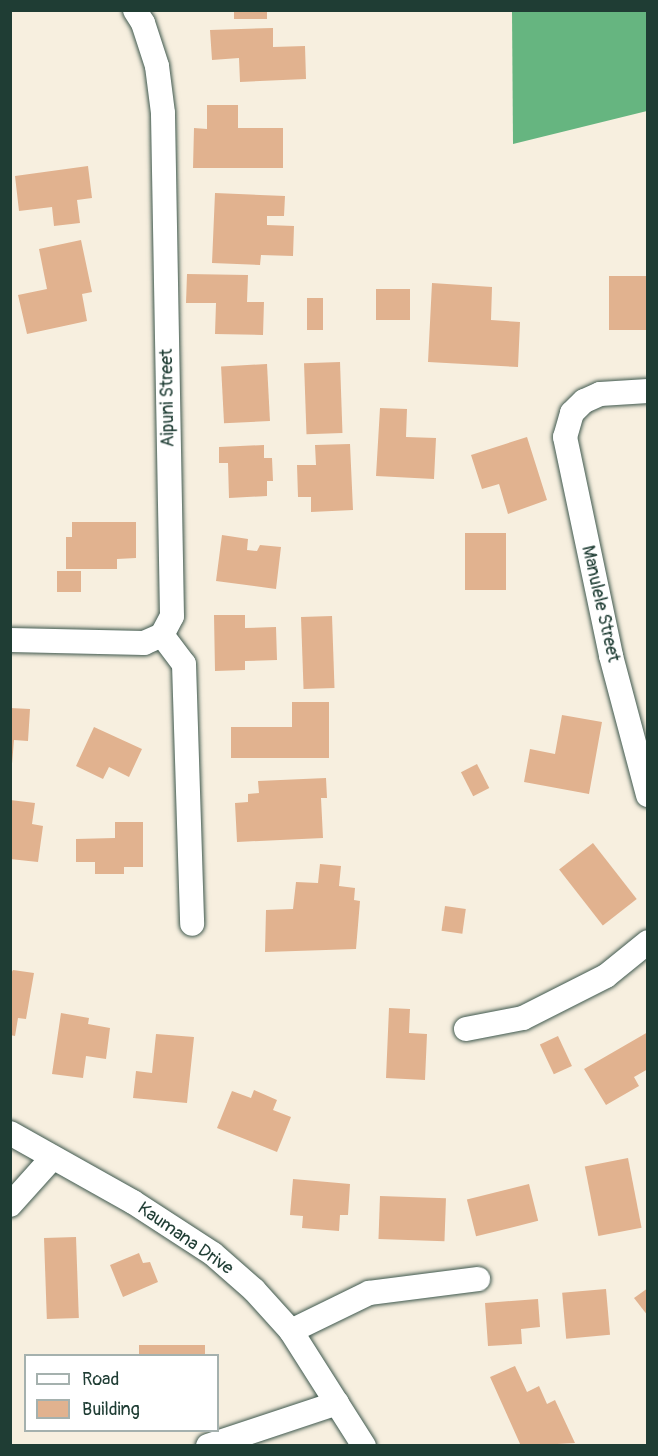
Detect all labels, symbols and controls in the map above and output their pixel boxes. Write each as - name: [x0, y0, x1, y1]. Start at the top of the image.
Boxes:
- street label: Aipuni Street: [156, 349, 180, 447]
- street label: Manulele Street: [576, 544, 624, 664]
- street label: Kaumana Drive: [133, 1198, 237, 1280]
- legend: [24, 1354, 219, 1432]
- text: Road: [82, 1368, 119, 1391]
- text: Building: [82, 1398, 140, 1421]

